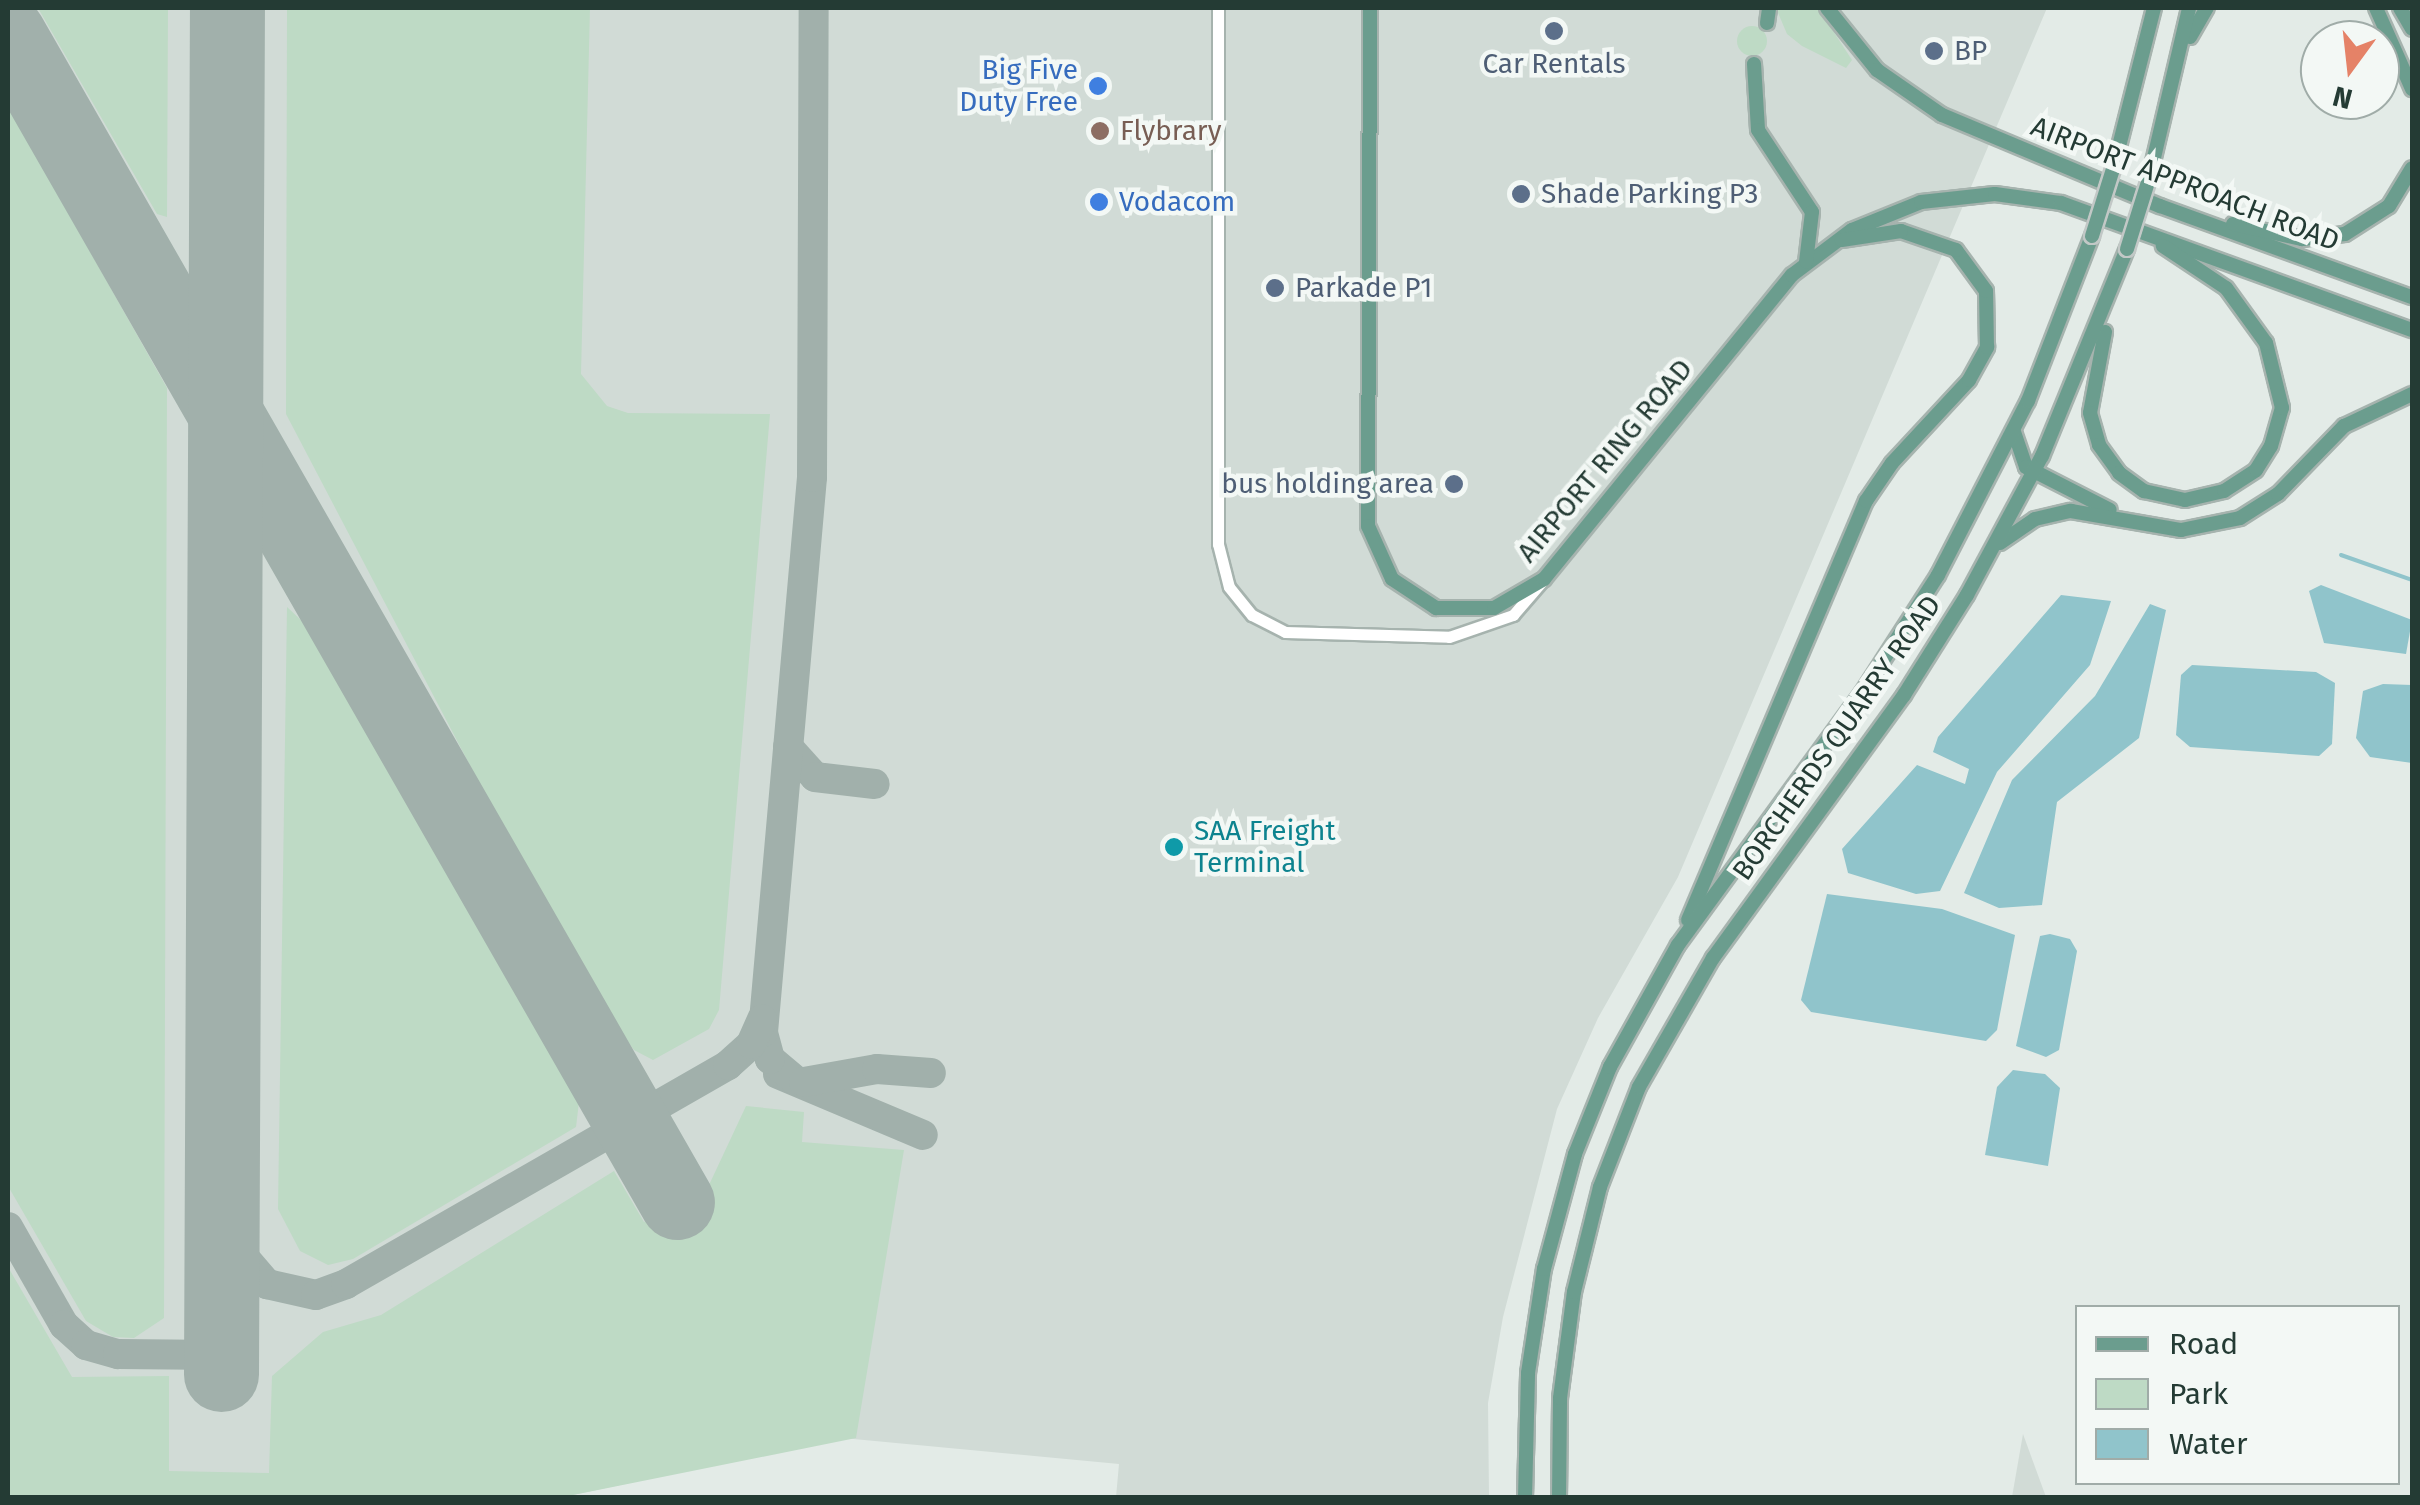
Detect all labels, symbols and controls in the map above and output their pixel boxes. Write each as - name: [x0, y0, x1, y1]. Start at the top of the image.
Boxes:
- marker: Car Rentals: [1543, 20, 1565, 42]
- north arrow: [2300, 20, 2400, 120]
- place label: BP: [1954, 34, 1987, 68]
- marker: BP: [1923, 40, 1945, 62]
- place label: Car Rentals: [1482, 47, 1626, 81]
- place label: Big Five Duty Free: [959, 53, 1078, 119]
- marker: Big Five Duty Free: [1087, 75, 1109, 97]
- text: N: [2329, 79, 2356, 116]
- street label: AIRPORT APPROACH ROAD: [2026, 110, 2344, 258]
- place label: Flybrary: [1120, 114, 1221, 148]
- marker: Flybrary: [1089, 120, 1111, 142]
- place label: Shade Parking P3: [1541, 177, 1758, 211]
- marker: Shade Parking P3: [1510, 183, 1532, 205]
- place label: Vodacom: [1119, 185, 1235, 219]
- marker: Vodacom: [1088, 191, 1110, 213]
- place label: Parkade P1: [1295, 271, 1432, 305]
- marker: Parkade P1: [1264, 277, 1286, 299]
- street label: AIRPORT RING ROAD: [1510, 353, 1700, 569]
- place label: bus holding area: [1221, 467, 1434, 501]
- marker: bus holding area: [1443, 473, 1465, 495]
- street label: BORCHERDS QUARRY ROAD: [1726, 589, 1948, 887]
- place label: SAA Freight Terminal: [1194, 814, 1336, 880]
- marker: SAA Freight Terminal: [1163, 836, 1185, 858]
- legend: [2075, 1305, 2400, 1485]
- text: Road: [2169, 1326, 2238, 1362]
- text: Park: [2169, 1376, 2228, 1412]
- text: Water: [2169, 1426, 2248, 1462]

